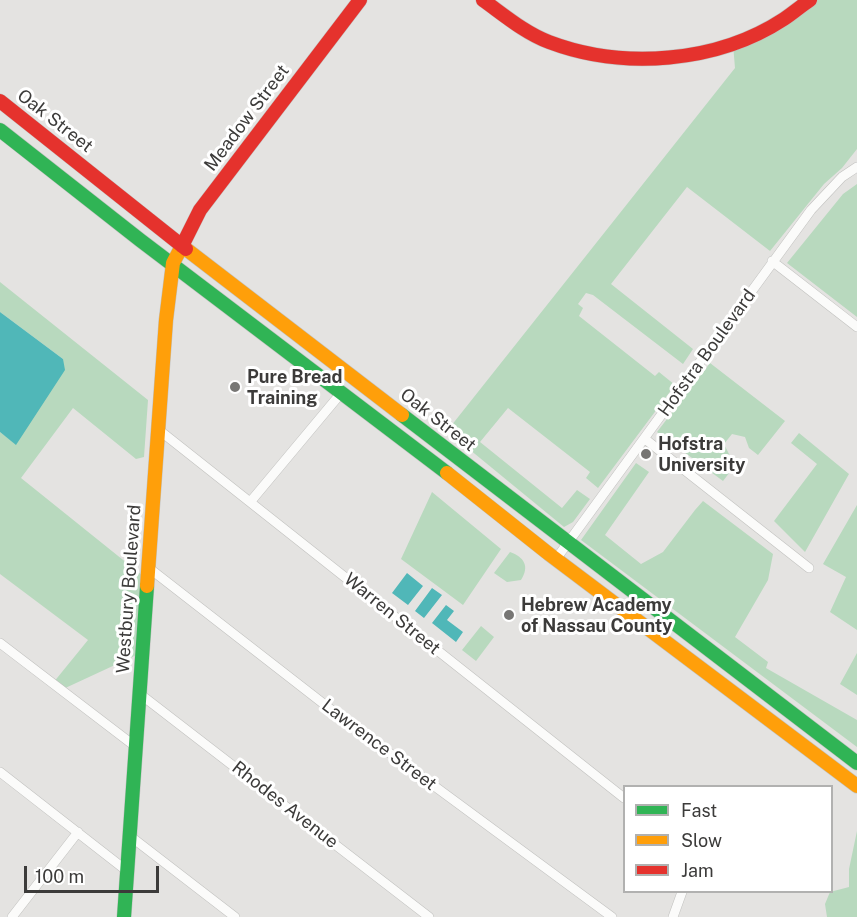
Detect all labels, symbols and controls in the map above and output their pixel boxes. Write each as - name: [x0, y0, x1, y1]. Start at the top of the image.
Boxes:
- street label: Meadow Street: [200, 61, 294, 175]
- street label: Oak Street: [13, 85, 97, 157]
- street label: Hofstra Boulevard: [654, 285, 760, 421]
- place label: Pure Bread Training: [247, 366, 342, 409]
- marker: Pure Bread Training: [228, 380, 242, 394]
- street label: Oak Street: [396, 384, 480, 456]
- place label: Hofstra University: [658, 433, 745, 476]
- marker: Hofstra University: [639, 447, 653, 461]
- street label: Westbury Boulevard: [112, 504, 146, 674]
- street label: Warren Street: [339, 569, 445, 659]
- place label: Hebrew Academy of Nassau County: [521, 594, 672, 636]
- marker: Hebrew Academy of Nassau County: [502, 608, 516, 622]
- street label: Lawrence Street: [317, 695, 441, 795]
- street label: Rhodes Avenue: [228, 757, 342, 853]
- legend: [623, 785, 833, 893]
- text: Fast: [681, 800, 717, 821]
- text: Slow: [681, 830, 722, 851]
- scale bar: [27, 854, 162, 892]
- text: Jam: [681, 860, 714, 881]
- text: 100 m: [35, 866, 84, 887]

